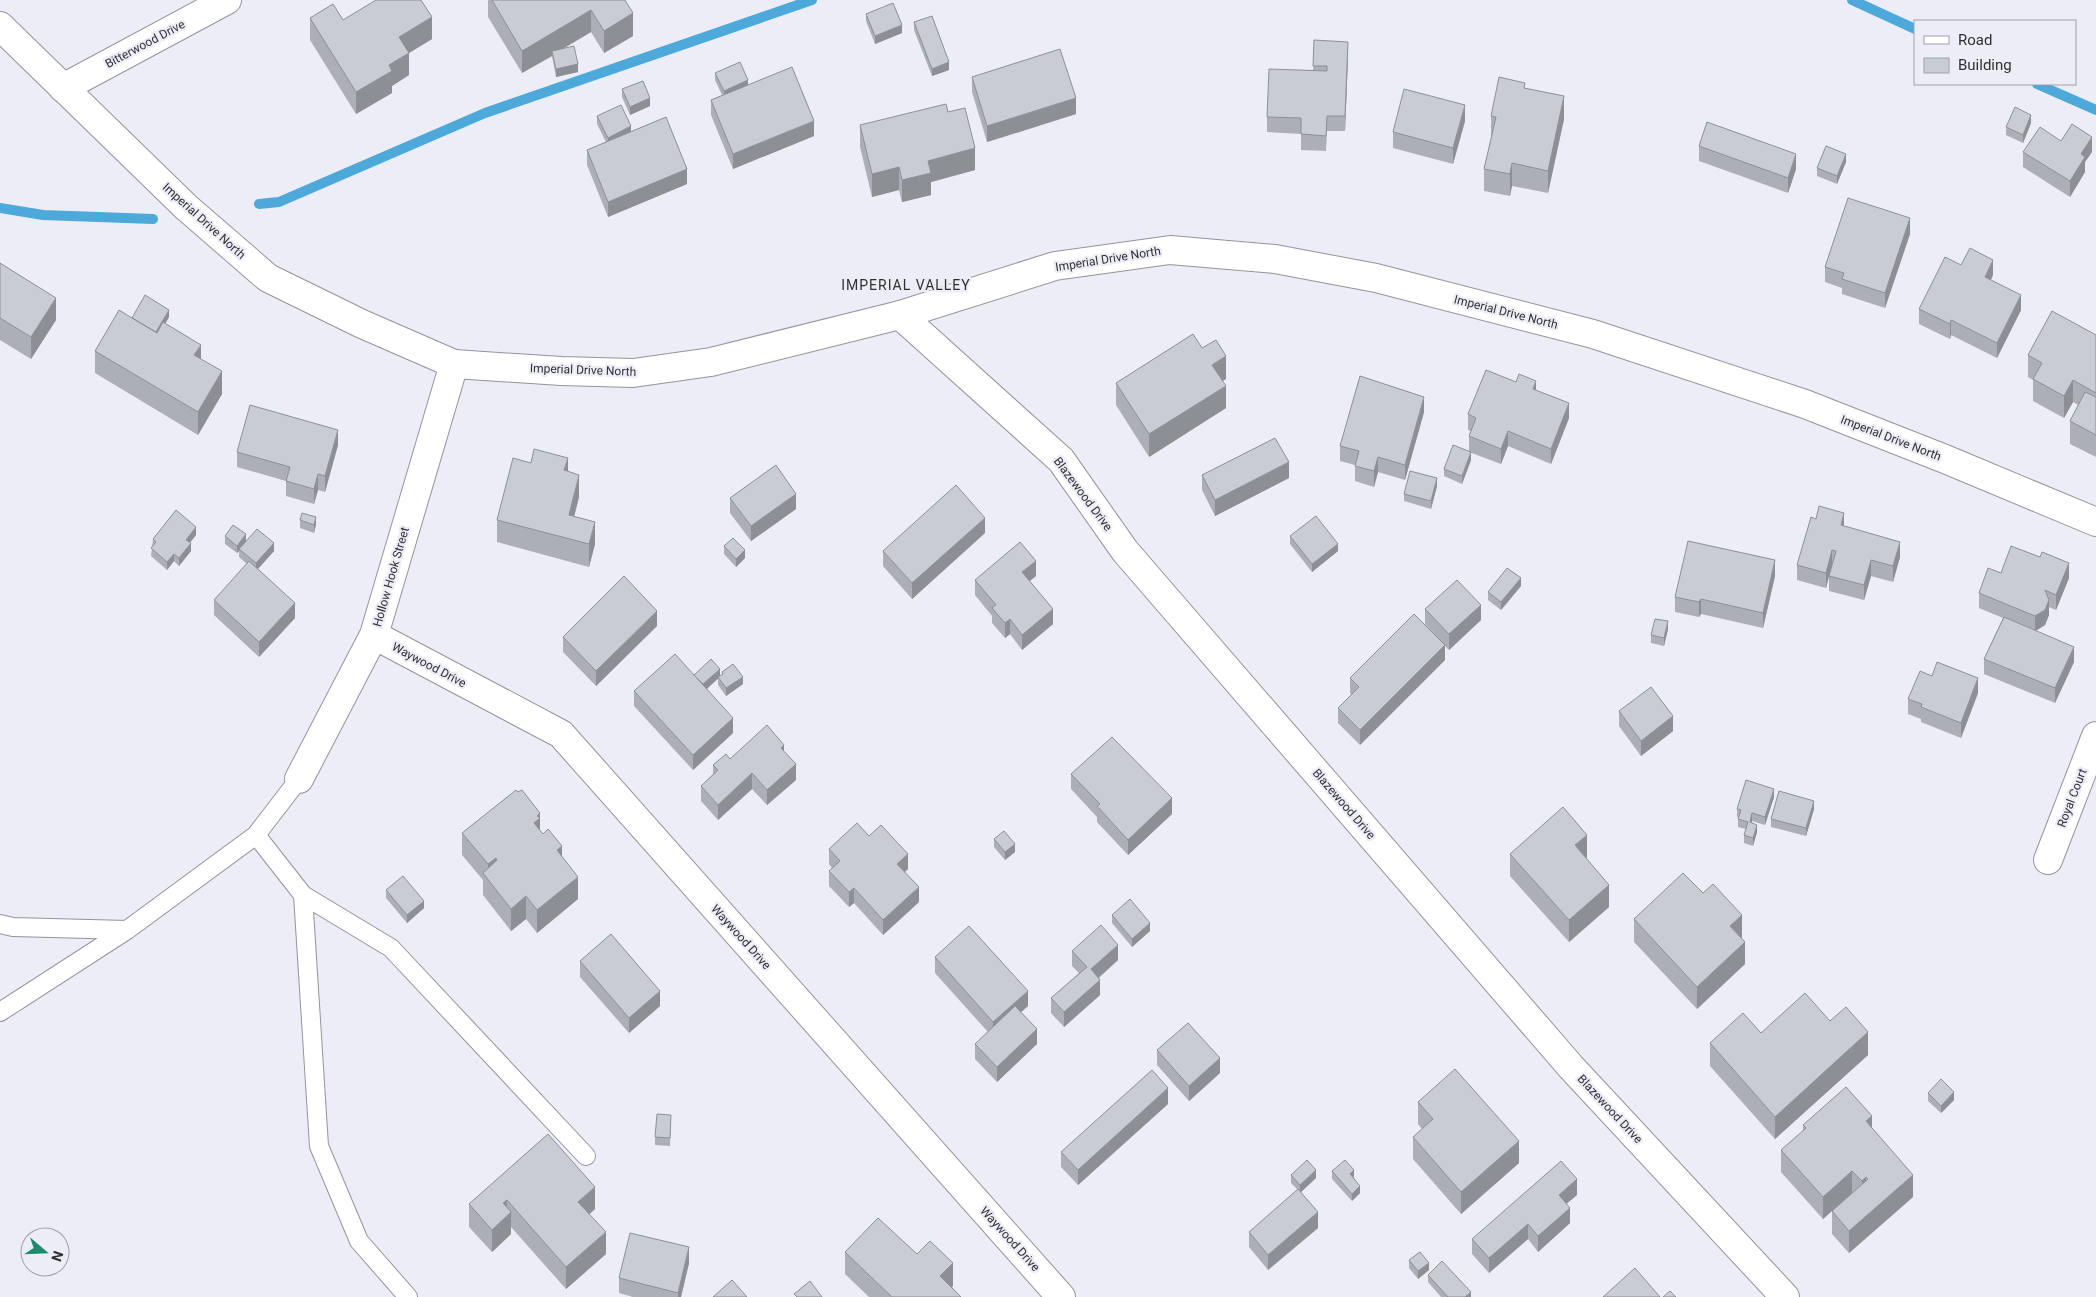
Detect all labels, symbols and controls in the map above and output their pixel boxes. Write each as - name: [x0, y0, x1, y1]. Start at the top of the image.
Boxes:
- street label: Bitterwood Drive: [103, 17, 187, 71]
- legend: [1914, 20, 2076, 85]
- text: Road: [1958, 31, 1992, 49]
- text: Building: [1958, 56, 2012, 74]
- street label: Imperial Drive North: [160, 180, 248, 262]
- street label: Imperial Drive North: [1054, 244, 1162, 274]
- district label: IMPERIAL VALLEY: [841, 277, 971, 293]
- street label: Imperial Drive North: [1453, 292, 1559, 332]
- street label: Imperial Drive North: [530, 361, 636, 379]
- street label: Imperial Drive North: [1839, 412, 1943, 464]
- street label: Blazewood Drive: [1051, 454, 1115, 534]
- street label: Hollow Hook Street: [370, 525, 412, 628]
- street label: Waywood Drive: [390, 640, 468, 690]
- street label: Blazewood Drive: [1310, 766, 1378, 842]
- street label: Royal Court: [2054, 767, 2090, 829]
- street label: Waywood Drive: [708, 902, 774, 972]
- street label: Blazewood Drive: [1575, 1072, 1645, 1146]
- street label: Waywood Drive: [977, 1204, 1043, 1274]
- north arrow: [20, 1227, 70, 1277]
- text: N: [48, 1249, 66, 1264]

